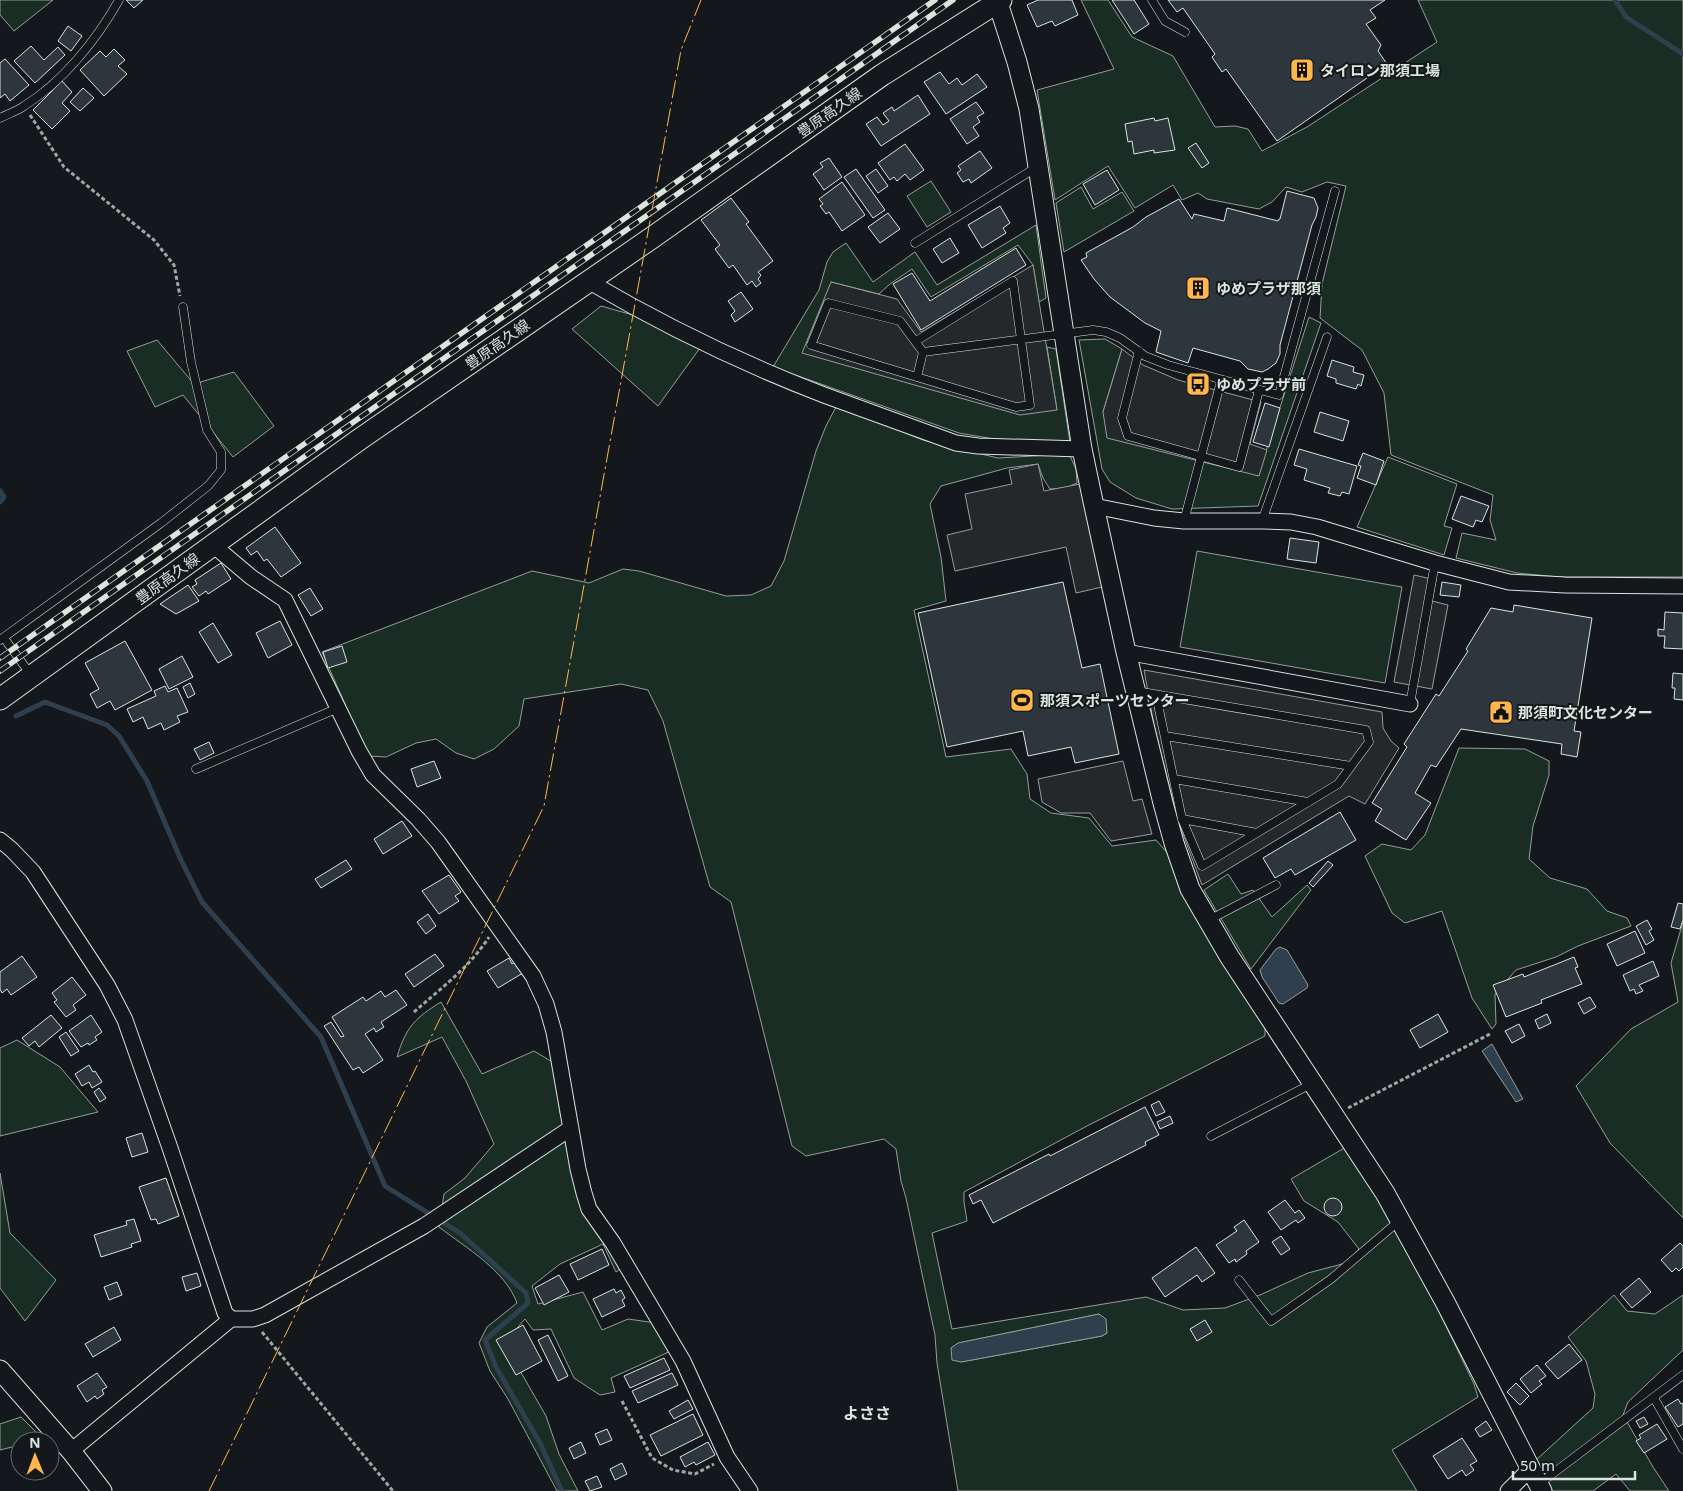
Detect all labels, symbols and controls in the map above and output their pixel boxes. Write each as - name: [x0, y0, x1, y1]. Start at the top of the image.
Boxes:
- building icon: タイロン那須工場: [1289, 57, 1315, 83]
- place label: タイロン那須工場: [1320, 60, 1440, 80]
- street label: 豊原高久線: [793, 82, 865, 142]
- building icon: ゆめプラザ那須: [1185, 275, 1211, 301]
- place label: ゆめプラザ那須: [1216, 278, 1321, 298]
- street label: 豊原高久線: [461, 314, 533, 374]
- bus stop icon: ゆめプラザ前: [1185, 371, 1211, 397]
- place label: ゆめプラザ前: [1216, 374, 1306, 394]
- street label: 豊原高久線: [131, 548, 203, 608]
- sports icon: 那須スポーツセンター: [1009, 687, 1035, 713]
- place label: 那須スポーツセンター: [1040, 690, 1190, 710]
- public building icon: 那須町文化センター: [1488, 699, 1514, 725]
- place label: 那須町文化センター: [1518, 702, 1653, 722]
- district label: よささ: [843, 1402, 891, 1424]
- north arrow: [10, 1431, 60, 1481]
- text: N: [29, 1433, 41, 1452]
- scale bar: [1513, 1448, 1636, 1480]
- text: 50 m: [1520, 1455, 1555, 1475]

